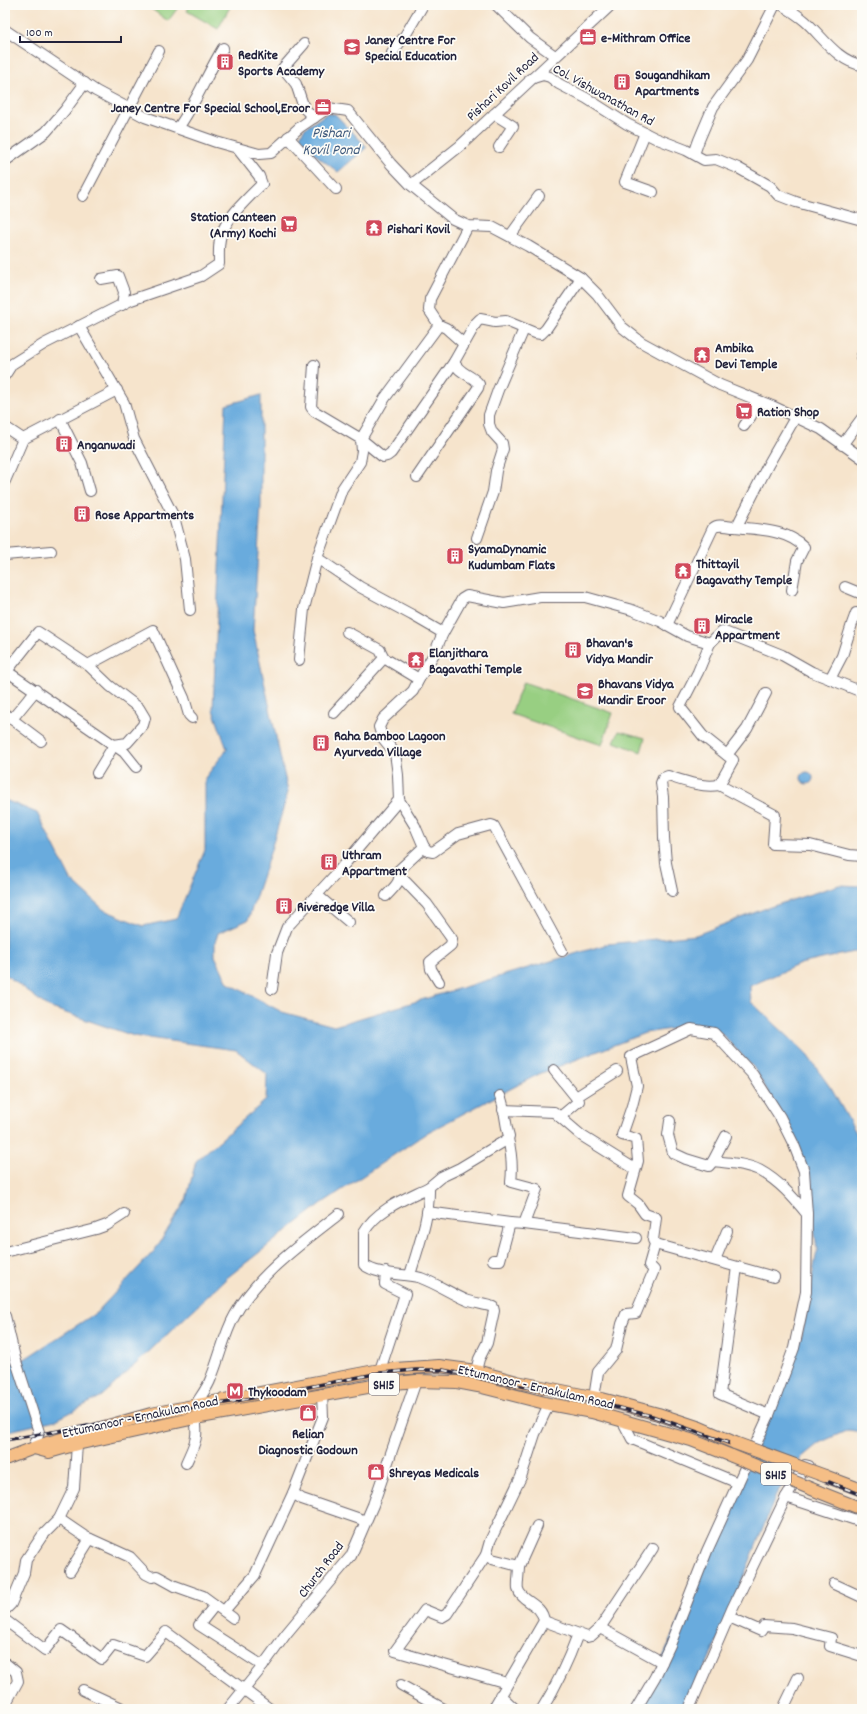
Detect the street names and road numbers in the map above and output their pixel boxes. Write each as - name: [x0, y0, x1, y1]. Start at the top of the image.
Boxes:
- street label: Pishari Kovil Road: [463, 49, 544, 126]
- street label: Col. Vishwanathan Rd: [549, 60, 657, 132]
- street label: Ettumanoor - Ernakulam Road: [456, 1360, 616, 1416]
- road number: SH15: [369, 1373, 399, 1395]
- street label: Ettumanoor - Ernakulam Road: [60, 1392, 221, 1444]
- road number: SH15: [761, 1463, 791, 1485]
- street label: Church Road: [294, 1538, 349, 1603]

